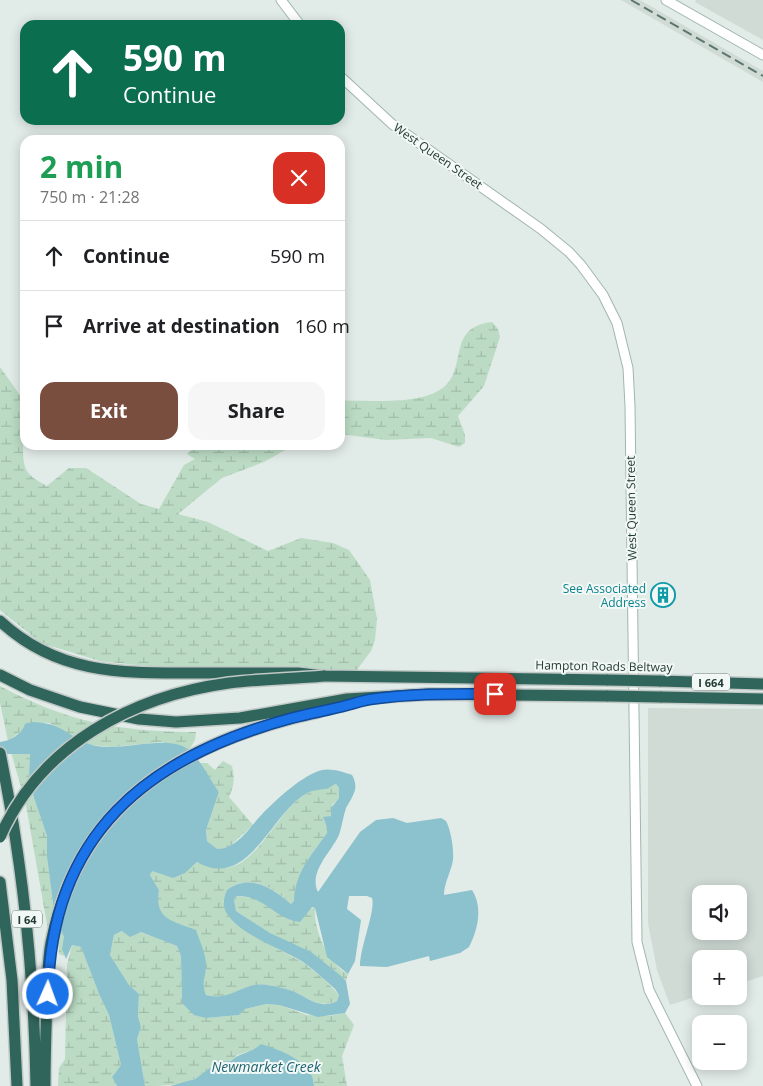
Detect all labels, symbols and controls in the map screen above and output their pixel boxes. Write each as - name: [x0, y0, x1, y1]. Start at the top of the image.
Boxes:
- text: 590 m: [123, 34, 227, 81]
- icon: ahead: [40, 40, 105, 105]
- text: Continue: [123, 79, 216, 109]
- street label: West Queen Street: [390, 119, 486, 193]
- text: 2 min: [40, 146, 123, 187]
- button: close: [273, 152, 325, 204]
- text: 750 m · 21:28: [40, 186, 140, 208]
- icon: ahead: [40, 242, 68, 270]
- text: Continue: [83, 243, 170, 269]
- text: 590 m: [270, 243, 325, 269]
- icon: arrive: [40, 312, 68, 340]
- text: Arrive at destination: [83, 313, 280, 339]
- text: 160 m: [295, 313, 350, 339]
- button: Exit: [40, 382, 178, 440]
- button: Share: [188, 382, 325, 440]
- street label: West Queen Street: [622, 455, 640, 561]
- place label: See Associated Address: [563, 580, 646, 611]
- building icon: See Associated Address: [650, 582, 676, 608]
- street label: Hampton Roads Beltway: [535, 656, 674, 676]
- pin: [474, 673, 516, 715]
- road number: I 664: [692, 674, 730, 690]
- icon: arrive: [481, 680, 509, 708]
- map controls: [692, 885, 747, 1070]
- button: sound: [692, 885, 747, 940]
- road number: I 64: [12, 911, 42, 928]
- button: +: [692, 950, 747, 1005]
- position arrow: [21, 967, 73, 1019]
- button: −: [692, 1015, 747, 1070]
- water label: Newmarket Creek: [211, 1057, 322, 1076]

